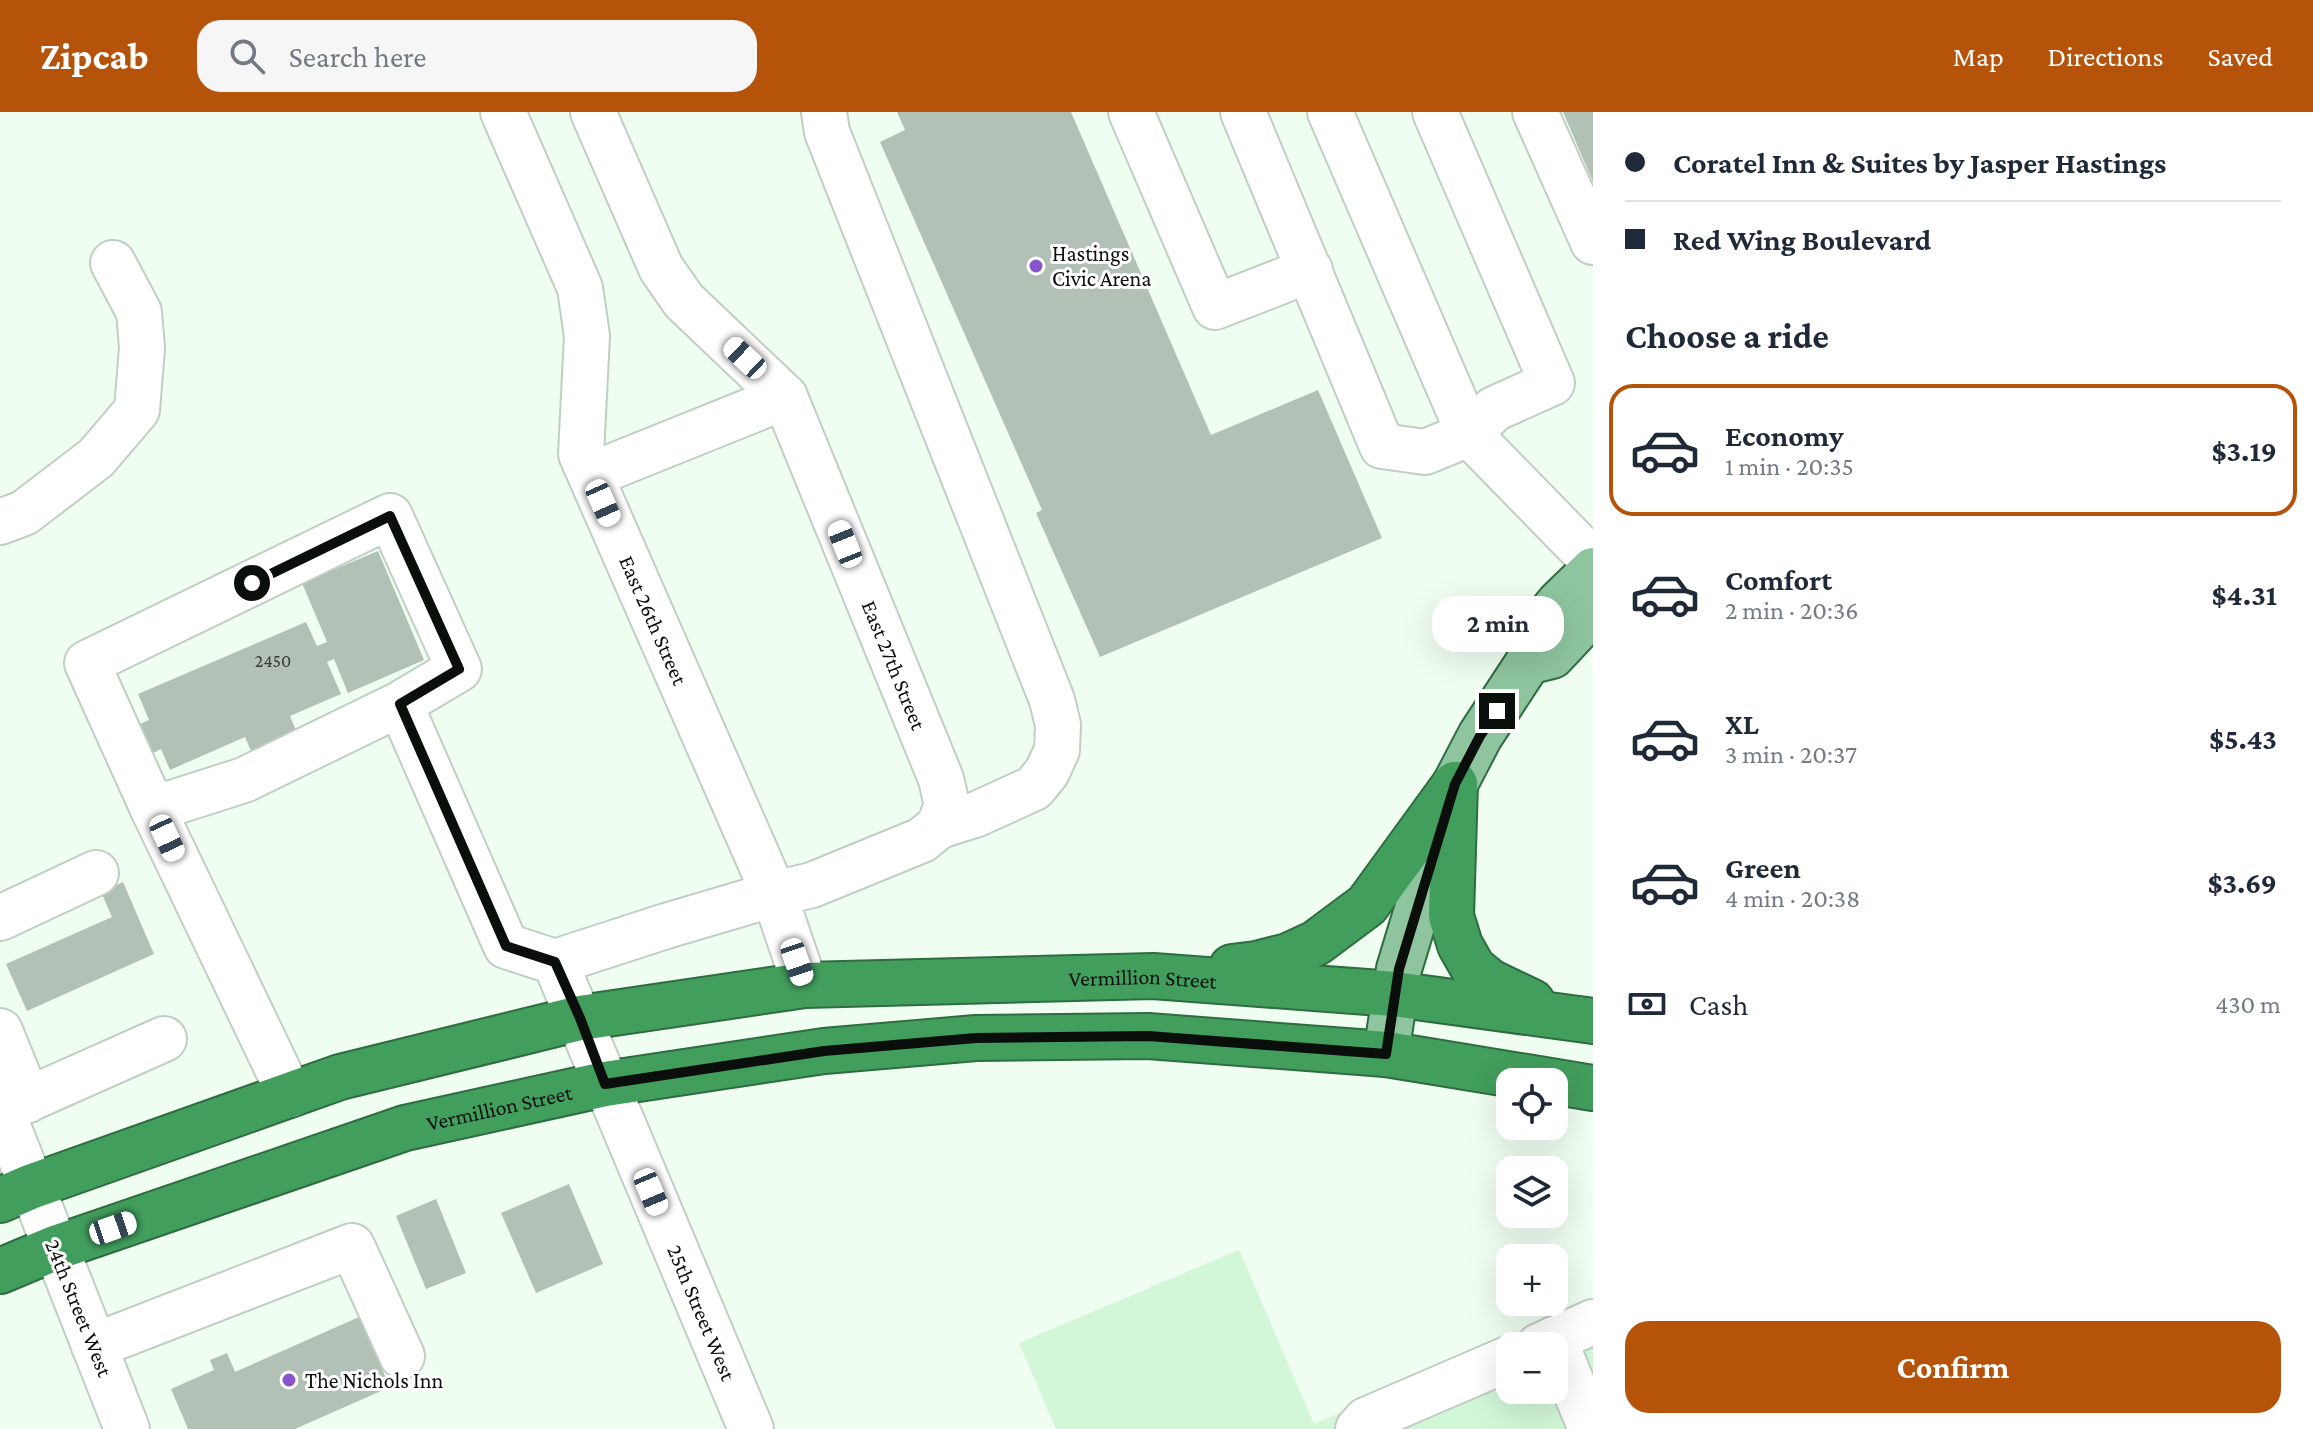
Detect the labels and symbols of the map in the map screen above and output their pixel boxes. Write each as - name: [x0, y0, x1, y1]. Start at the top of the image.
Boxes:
- place label: Hastings Civic Arena: [1052, 241, 1151, 291]
- marker: Hastings Civic Arena: [1027, 257, 1045, 275]
- car: [719, 333, 771, 383]
- car: [582, 476, 624, 530]
- car: [825, 517, 865, 571]
- street label: East 26th Street: [615, 551, 693, 689]
- route start: [234, 565, 270, 601]
- callout: 2 min: [1431, 595, 1563, 651]
- street label: East 27th Street: [857, 597, 932, 734]
- house number: 2450: [255, 651, 291, 671]
- route end: [1479, 693, 1515, 729]
- car: [146, 811, 188, 865]
- car: [778, 935, 816, 989]
- street label: Vermillion Street: [1068, 963, 1218, 993]
- street label: Vermillion Street: [424, 1079, 575, 1135]
- car: [631, 1165, 671, 1219]
- car: [86, 1209, 140, 1247]
- street label: 24th Street West: [40, 1236, 118, 1381]
- street label: 25th Street West: [663, 1241, 742, 1385]
- place label: The Nichols Inn: [305, 1368, 444, 1393]
- marker: The Nichols Inn: [280, 1371, 298, 1389]

